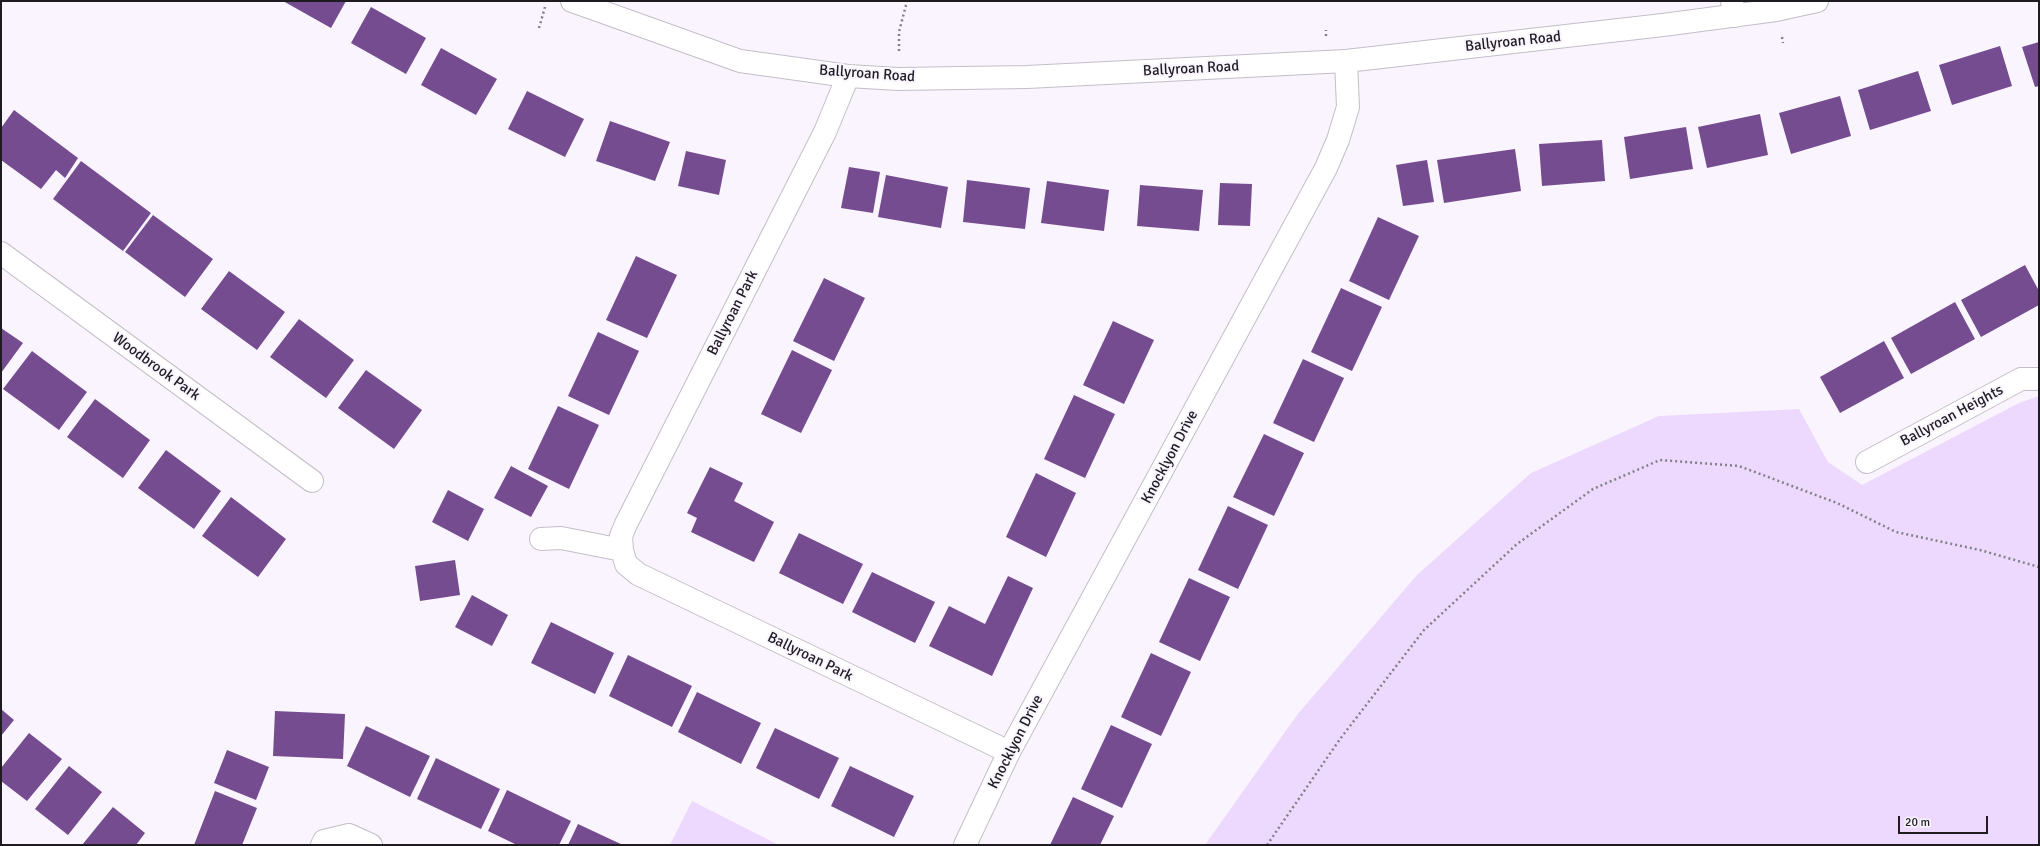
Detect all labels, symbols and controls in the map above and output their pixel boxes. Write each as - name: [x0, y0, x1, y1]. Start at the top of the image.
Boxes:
- street label: Ballyroan Road: [1464, 28, 1562, 56]
- street label: Ballyroan Road: [1142, 57, 1240, 81]
- street label: Ballyroan Road: [818, 62, 916, 86]
- street label: Ballyroan Park: [704, 267, 762, 359]
- street label: Woodbrook Park: [109, 329, 203, 405]
- street label: Ballyroan Heights: [1898, 381, 2006, 451]
- street label: Knocklyon Drive: [1138, 407, 1202, 507]
- street label: Ballyroan Park: [764, 629, 856, 685]
- street label: Knocklyon Drive: [985, 692, 1047, 792]
- scale bar: [1900, 808, 1990, 834]
- text: 20 m: [1905, 815, 1930, 830]

